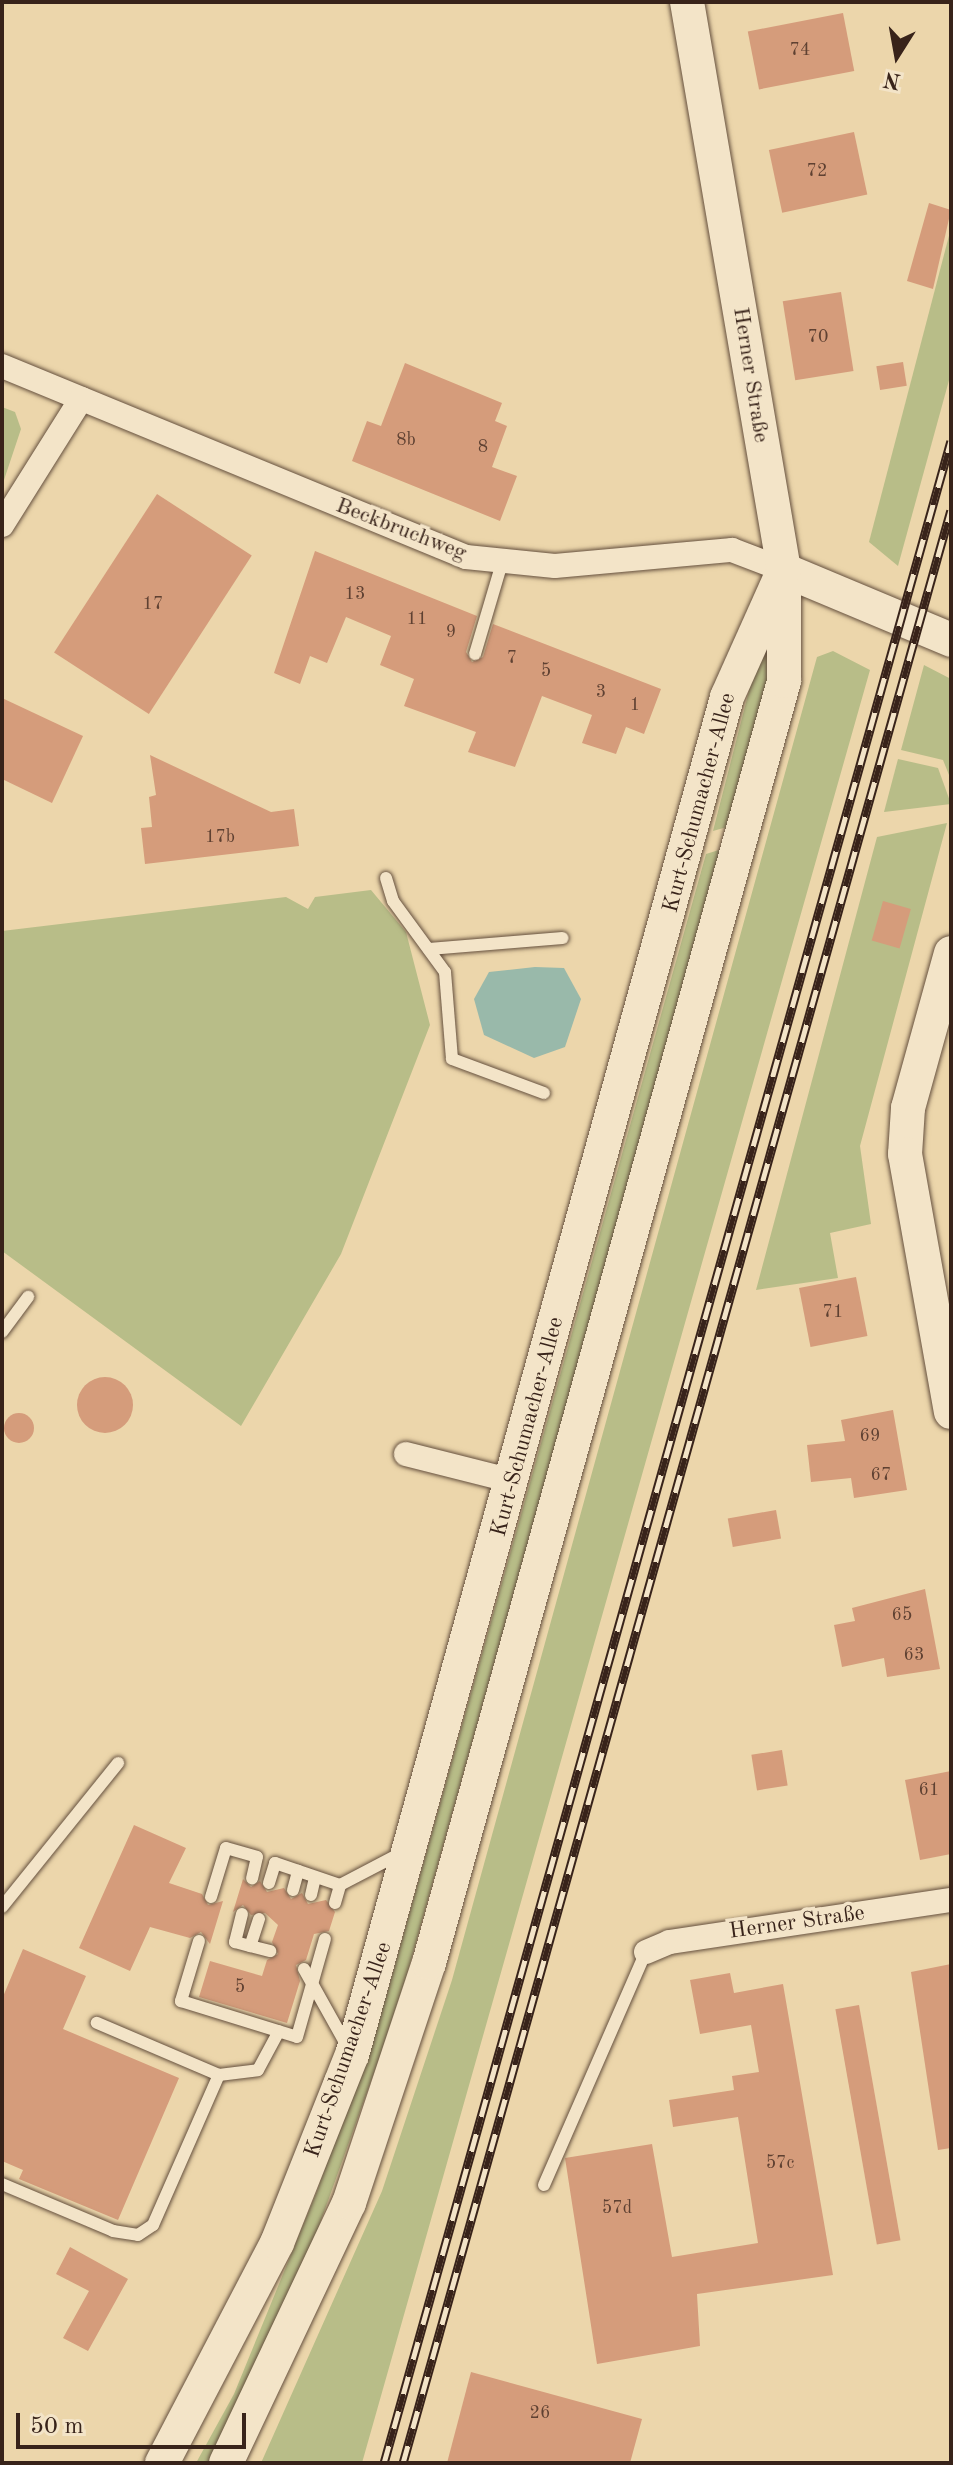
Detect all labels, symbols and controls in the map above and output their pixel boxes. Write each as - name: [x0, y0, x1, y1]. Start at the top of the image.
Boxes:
- north arrow: [857, 16, 937, 96]
- house number: 74: [790, 39, 810, 61]
- text: N: [882, 67, 903, 92]
- house number: 72: [807, 160, 827, 182]
- street label: Herner Straße: [726, 305, 774, 445]
- house number: 70: [808, 326, 828, 348]
- house number: 8b: [396, 429, 416, 451]
- house number: 8: [478, 436, 488, 458]
- street label: Beckbruchweg: [332, 493, 470, 567]
- house number: 13: [345, 583, 365, 605]
- house number: 17: [143, 593, 163, 615]
- house number: 11: [407, 608, 427, 630]
- house number: 9: [446, 621, 456, 643]
- house number: 7: [507, 647, 517, 669]
- house number: 5: [541, 660, 551, 682]
- house number: 3: [596, 681, 606, 703]
- street label: Kurt-Schumacher-Allee: [658, 690, 742, 916]
- house number: 1: [630, 694, 640, 716]
- house number: 17b: [205, 826, 235, 848]
- house number: 71: [823, 1301, 843, 1323]
- street label: Kurt-Schumacher-Allee: [486, 1314, 570, 1540]
- house number: 69: [860, 1425, 880, 1447]
- house number: 67: [871, 1464, 891, 1486]
- house number: 65: [892, 1604, 912, 1626]
- house number: 63: [904, 1644, 924, 1666]
- house number: 61: [919, 1779, 939, 1801]
- street label: Herner Straße: [728, 1900, 866, 1946]
- street label: Kurt-Schumacher-Allee: [300, 1939, 398, 2161]
- house number: 5: [235, 1976, 245, 1998]
- house number: 57c: [766, 2152, 794, 2174]
- house number: 57d: [602, 2197, 632, 2219]
- scale bar: [20, 2397, 250, 2447]
- house number: 26: [530, 2402, 550, 2424]
- text: 50 m: [30, 2415, 84, 2439]

